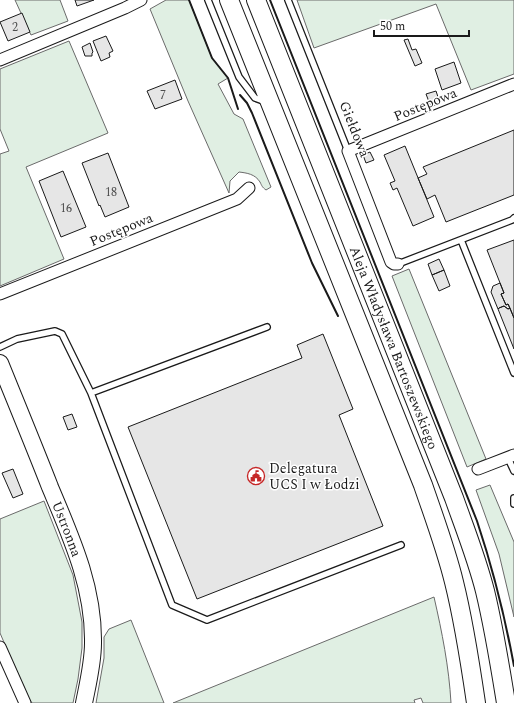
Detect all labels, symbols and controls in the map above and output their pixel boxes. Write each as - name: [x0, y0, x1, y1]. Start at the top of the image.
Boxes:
- scale bar: [374, 12, 469, 38]
- text: 50 m: [380, 17, 405, 36]
- house number: 2: [12, 18, 18, 37]
- street label: Postępowa: [390, 82, 460, 127]
- house number: 7: [160, 86, 166, 105]
- street label: Giełdowa: [334, 98, 375, 161]
- house number: 18: [105, 183, 117, 202]
- house number: 16: [60, 199, 72, 218]
- street label: Postępowa: [86, 207, 156, 252]
- street label: Aleja Władysława Bartoszewskiego: [344, 243, 444, 453]
- place label: Delegatura UCS I w Łodzi: [269, 458, 360, 495]
- public building icon: Delegatura UCS I w Łodzi: [246, 466, 266, 486]
- street label: Ustronna: [46, 498, 87, 560]

